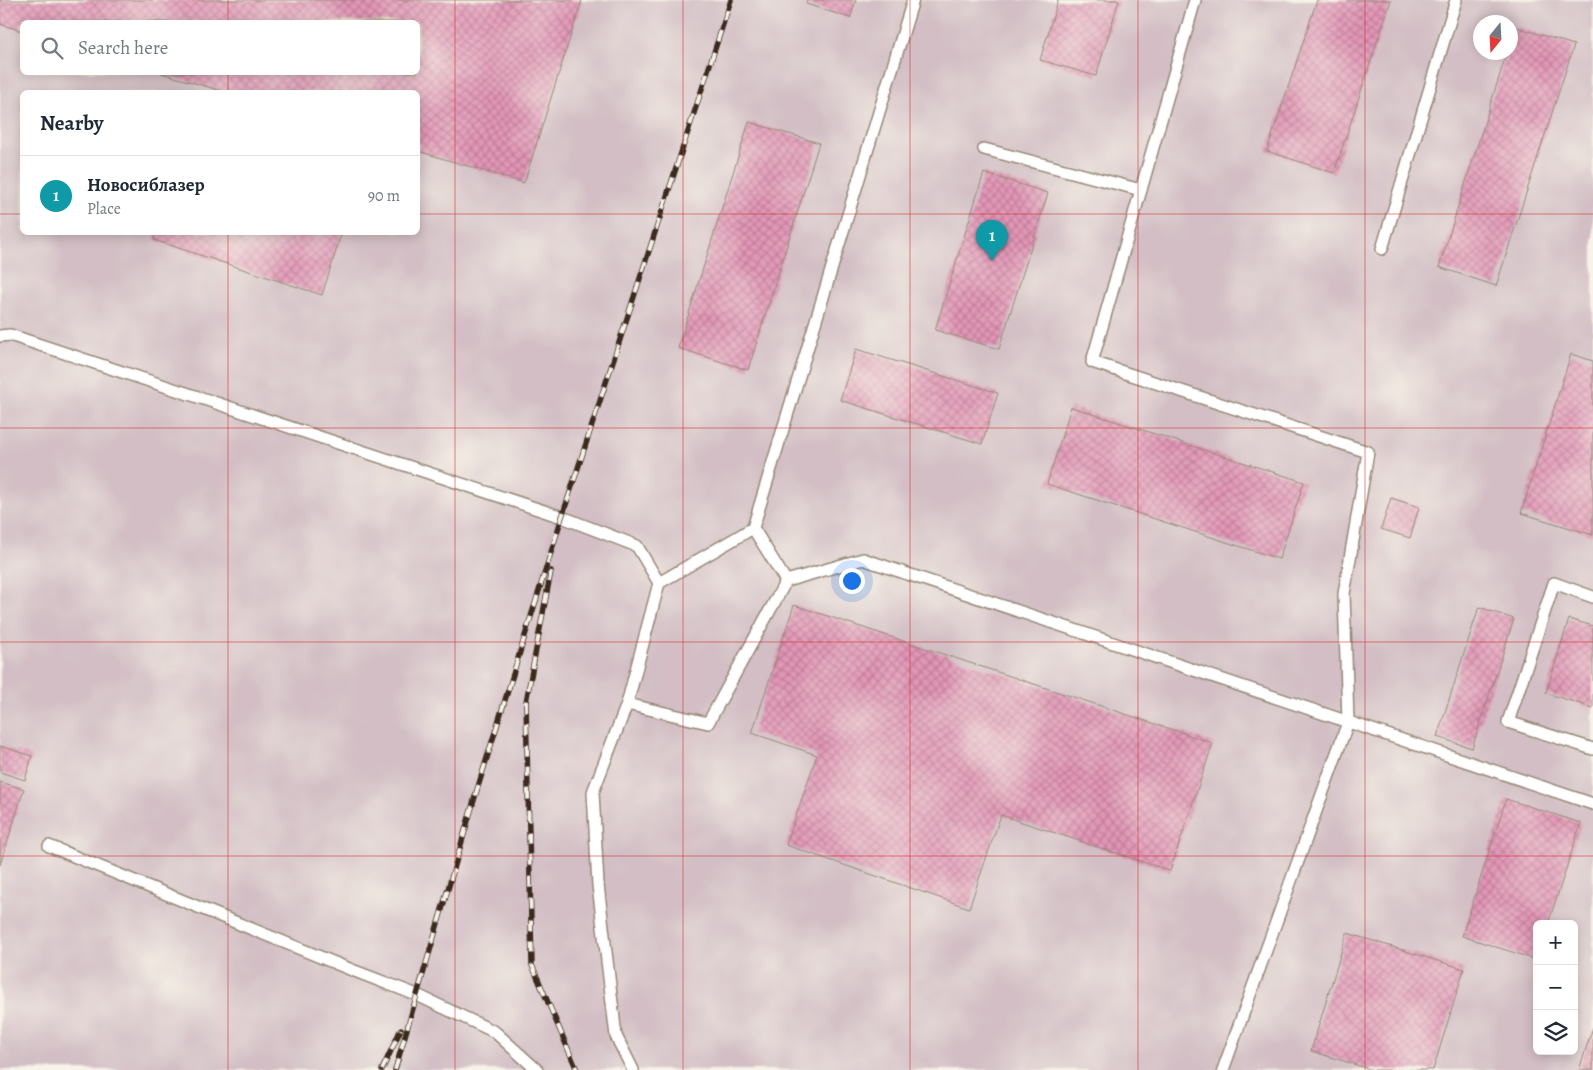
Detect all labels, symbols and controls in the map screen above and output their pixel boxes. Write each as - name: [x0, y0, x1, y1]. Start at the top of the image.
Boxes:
- north arrow: [1473, 15, 1518, 60]
- search box: [20, 20, 420, 75]
- icon: search: [38, 34, 66, 62]
- text: Search here: [78, 35, 168, 61]
- text: Nearby: [40, 109, 103, 137]
- text: Новосиблазер: [87, 172, 205, 198]
- text: 1: [53, 185, 59, 207]
- text: 90 m: [368, 185, 400, 207]
- text: Place: [87, 198, 121, 220]
- pin: 1: [976, 220, 1008, 261]
- your location: [839, 568, 865, 594]
- map controls: [1533, 920, 1578, 1055]
- button: +: [1533, 920, 1578, 965]
- button: −: [1533, 965, 1578, 1010]
- button: layers: [1533, 1010, 1578, 1055]

